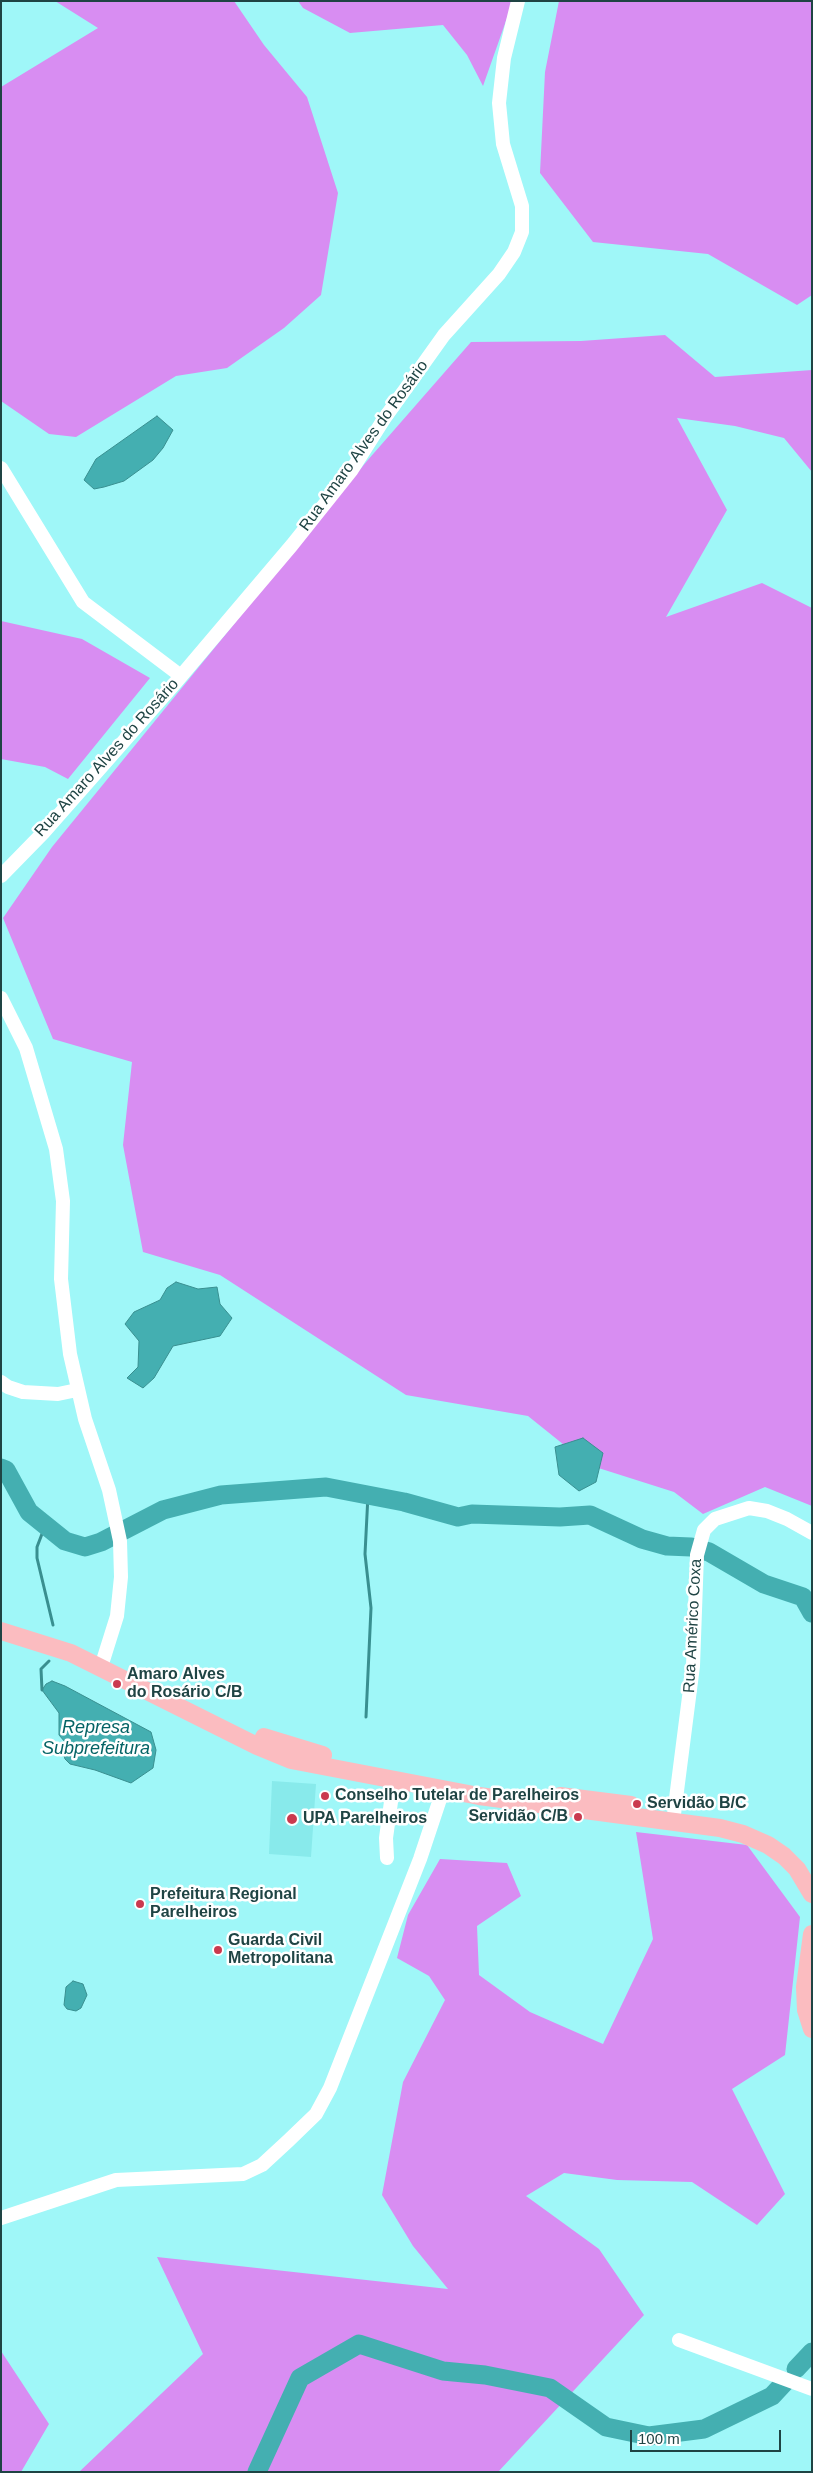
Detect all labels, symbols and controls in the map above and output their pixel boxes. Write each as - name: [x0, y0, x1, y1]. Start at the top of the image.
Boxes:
- street label: Rua Amaro Alves do Rosário: [296, 357, 432, 535]
- street label: Rua Amaro Alves do Rosário: [31, 675, 183, 841]
- street label: Rua Américo Coxa: [680, 1558, 706, 1694]
- place label: Amaro Alves do Rosário C/B: [127, 1665, 243, 1703]
- marker: Amaro Alves do Rosário C/B: [111, 1678, 123, 1690]
- water label: Represa Subprefeitura: [42, 1717, 150, 1760]
- place label: Conselho Tutelar de Parelheiros: [335, 1786, 579, 1806]
- marker: Conselho Tutelar de Parelheiros: [319, 1790, 331, 1802]
- place label: Servidão B/C: [647, 1794, 747, 1814]
- marker: Servidão B/C: [631, 1798, 643, 1810]
- place label: Servidão C/B: [468, 1807, 568, 1827]
- place label: UPA Parelheiros: [303, 1809, 427, 1829]
- marker: Servidão C/B: [572, 1811, 584, 1823]
- marker: UPA Parelheiros: [285, 1812, 299, 1826]
- place label: Prefeitura Regional Parelheiros: [150, 1885, 297, 1923]
- marker: Prefeitura Regional Parelheiros: [134, 1898, 146, 1910]
- place label: Guarda Civil Metropolitana: [228, 1931, 333, 1969]
- marker: Guarda Civil Metropolitana: [212, 1944, 224, 1956]
- scale bar: [633, 2420, 784, 2452]
- text: 100 m: [638, 2430, 680, 2447]

